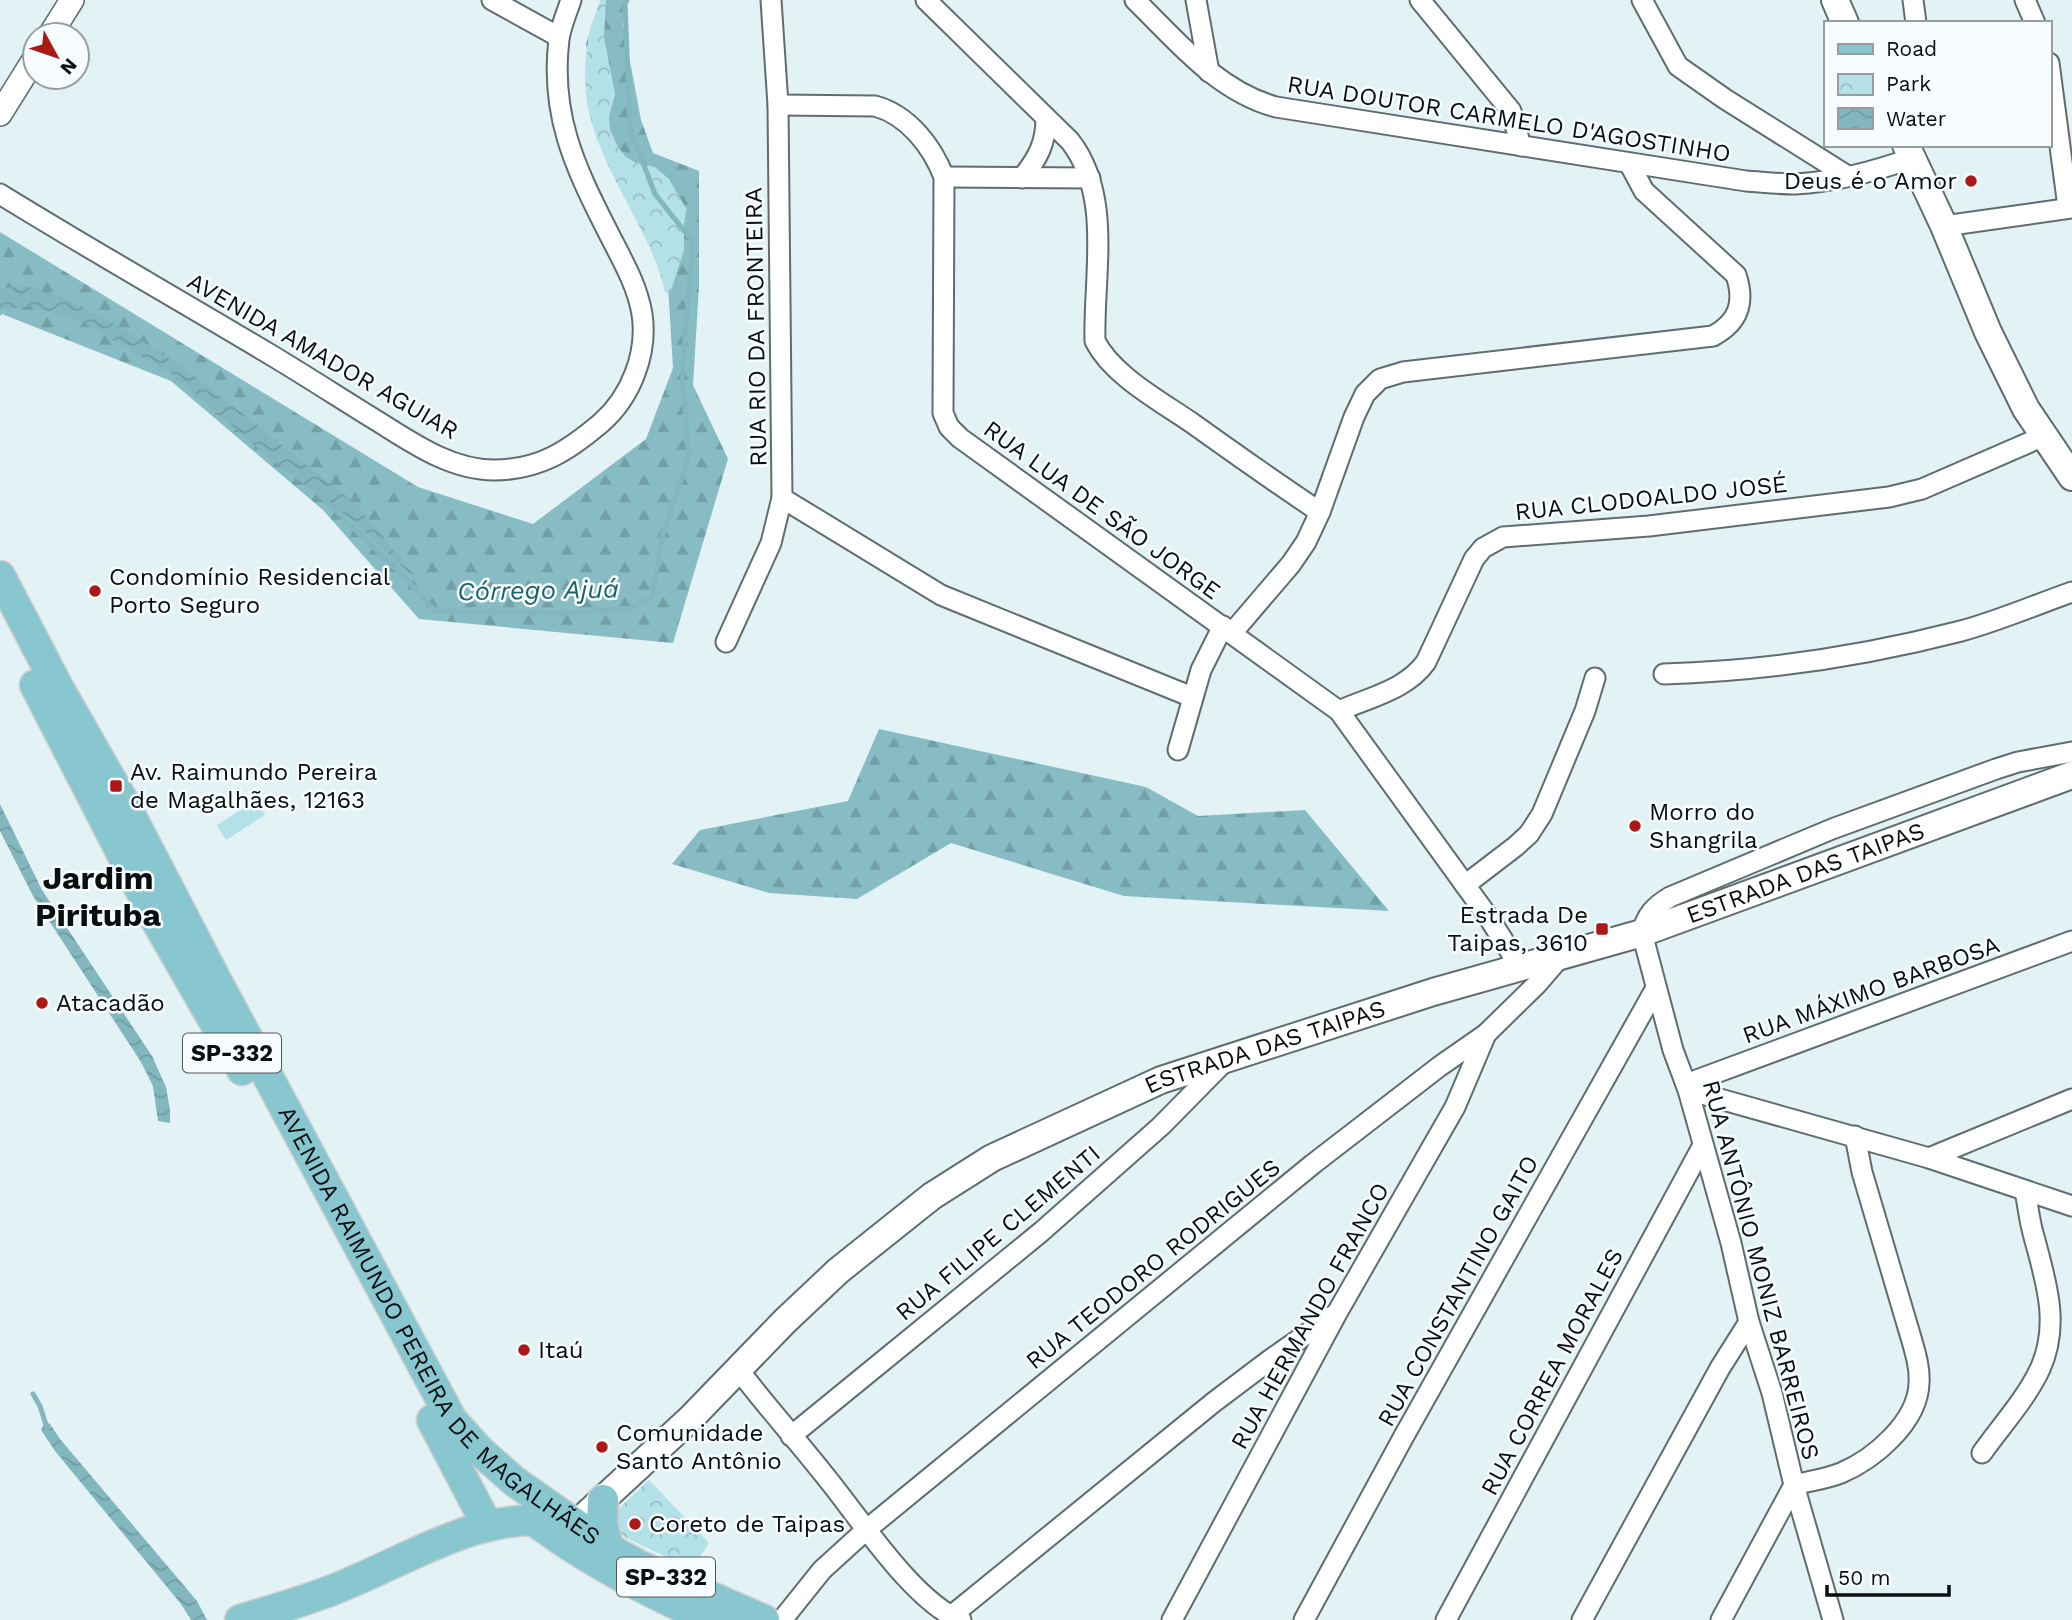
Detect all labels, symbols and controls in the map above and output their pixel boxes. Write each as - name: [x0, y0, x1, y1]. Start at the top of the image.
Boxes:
- north arrow: [21, 21, 91, 91]
- legend: [1824, 21, 2051, 147]
- text: Road: [1886, 36, 1937, 61]
- text: N: [55, 54, 82, 79]
- street label: RUA DOUTOR CARMELO D'AGOSTINHO: [1285, 70, 1733, 168]
- text: Park: [1886, 71, 1931, 96]
- text: Water: [1886, 106, 1947, 131]
- place label: Deus é o Amor: [1784, 167, 1957, 195]
- marker: Deus é o Amor: [1963, 173, 1979, 189]
- street label: RUA RIO DA FRONTEIRA: [740, 187, 772, 467]
- street label: AVENIDA AMADOR AGUIAR: [183, 267, 463, 445]
- street label: RUA LUA DE SÃO JORGE: [978, 415, 1226, 605]
- street label: RUA CLODOALDO JOSÉ: [1513, 470, 1789, 526]
- place label: Condomínio Residencial Porto Seguro: [109, 563, 391, 619]
- water label: Córrego Ajuá: [457, 574, 619, 606]
- marker: Condomínio Residencial Porto Seguro: [87, 583, 103, 599]
- place label: Av. Raimundo Pereira de Magalhães, 12163: [130, 758, 377, 814]
- marker: Av. Raimundo Pereira de Magalhães, 12163: [108, 778, 124, 794]
- place label: Morro do Shangrila: [1649, 798, 1758, 854]
- street label: ESTRADA DAS TAIPAS: [1683, 816, 1928, 929]
- marker: Morro do Shangrila: [1627, 818, 1643, 834]
- district label: Jardim Pirituba: [35, 859, 161, 934]
- place label: Estrada De Taipas, 3610: [1447, 901, 1588, 957]
- marker: Estrada De Taipas, 3610: [1594, 921, 1610, 937]
- street label: RUA MÁXIMO BARBOSA: [1739, 930, 2003, 1050]
- place label: Atacadão: [56, 989, 165, 1017]
- street label: ESTRADA DAS TAIPAS: [1140, 994, 1389, 1100]
- marker: Atacadão: [34, 995, 50, 1011]
- road number: SP-332: [183, 1034, 281, 1072]
- street label: RUA ANTÔNIO MONIZ BARREIROS: [1697, 1077, 1825, 1463]
- street label: AVENIDA RAIMUNDO PEREIRA DE MAGALHÃES: [272, 1101, 605, 1551]
- street label: RUA FILIPE CLEMENTI: [890, 1139, 1106, 1327]
- street label: RUA CONSTANTINO GAITO: [1372, 1151, 1544, 1431]
- street label: RUA TEODORO RODRIGUES: [1020, 1153, 1286, 1375]
- street label: RUA HERMANDO FRANCO: [1225, 1178, 1395, 1454]
- street label: RUA CORREA MORALES: [1475, 1244, 1629, 1500]
- place label: Itaú: [538, 1336, 584, 1364]
- marker: Itaú: [516, 1342, 532, 1358]
- place label: Comunidade Santo Antônio: [616, 1419, 782, 1475]
- marker: Comunidade Santo Antônio: [594, 1439, 610, 1455]
- place label: Coreto de Taipas: [649, 1510, 845, 1538]
- marker: Coreto de Taipas: [627, 1516, 643, 1532]
- scale bar: [1827, 1554, 1950, 1598]
- road number: SP-332: [617, 1558, 715, 1596]
- text: 50 m: [1838, 1565, 1890, 1590]

